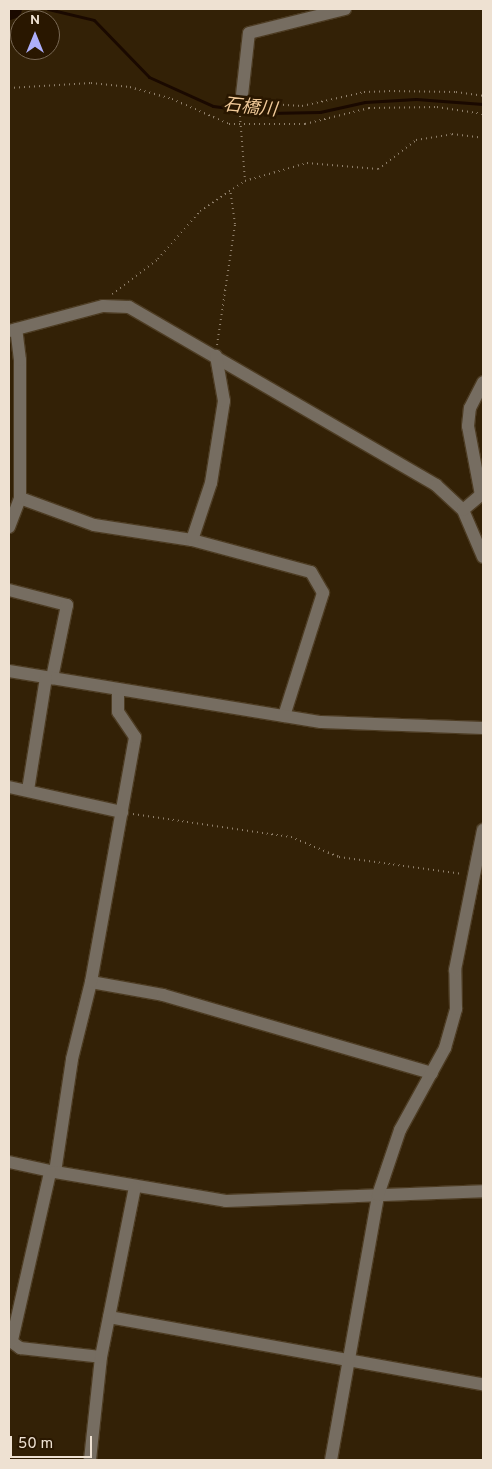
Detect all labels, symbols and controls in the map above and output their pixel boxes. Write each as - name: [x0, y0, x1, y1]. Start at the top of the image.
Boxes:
- north arrow: [10, 10, 60, 60]
- text: N: [30, 12, 40, 29]
- water label: 石橋川: [222, 95, 278, 123]
- scale bar: [12, 1426, 95, 1458]
- text: 50 m: [18, 1435, 53, 1454]

